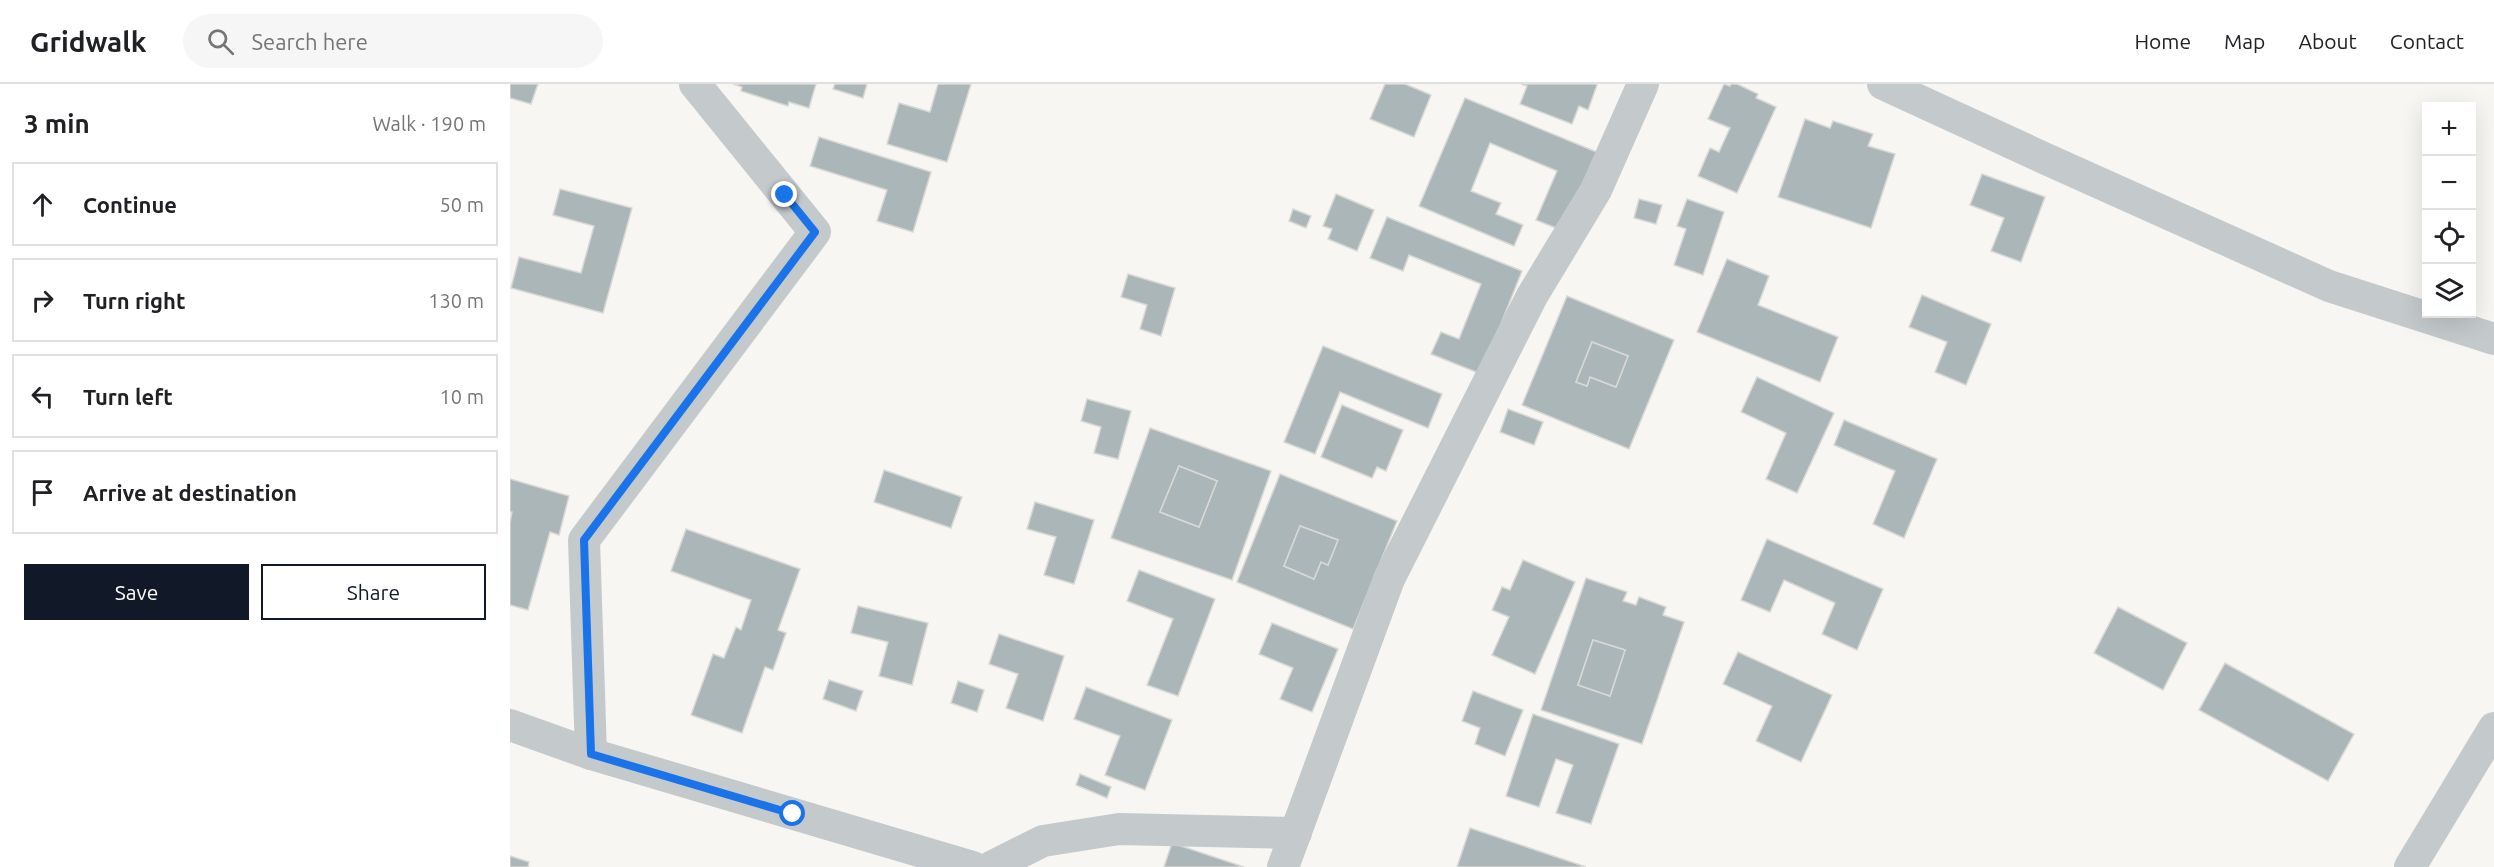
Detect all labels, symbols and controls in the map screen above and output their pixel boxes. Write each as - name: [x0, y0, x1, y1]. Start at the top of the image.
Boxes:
- search box: [183, 14, 603, 68]
- icon: search: [204, 25, 237, 58]
- text: Gridwalk: [30, 26, 147, 57]
- text: Search here: [252, 29, 368, 54]
- text: Home: [2134, 29, 2191, 53]
- text: Map: [2224, 29, 2265, 53]
- text: About: [2298, 29, 2357, 53]
- text: Contact: [2390, 29, 2464, 53]
- map controls: [2422, 102, 2476, 318]
- button: +: [2422, 102, 2476, 156]
- text: 3 min: [24, 109, 90, 138]
- text: Walk · 190 m: [373, 112, 486, 135]
- button: −: [2422, 156, 2476, 210]
- route end: [771, 181, 797, 207]
- icon: ahead: [26, 188, 59, 221]
- text: Continue: [83, 192, 177, 217]
- text: 50 m: [440, 193, 484, 216]
- button: locate: [2422, 210, 2476, 264]
- button: layers: [2422, 264, 2476, 318]
- icon: right: [26, 284, 59, 317]
- text: Turn right: [83, 288, 185, 313]
- text: 130 m: [428, 289, 484, 312]
- icon: left: [26, 380, 59, 413]
- text: Turn left: [83, 384, 173, 409]
- text: 10 m: [440, 385, 484, 408]
- icon: arrive: [26, 476, 59, 509]
- text: Arrive at destination: [83, 480, 297, 505]
- button: Save: [24, 564, 249, 620]
- button: Share: [261, 564, 486, 620]
- route start: [779, 800, 805, 826]

